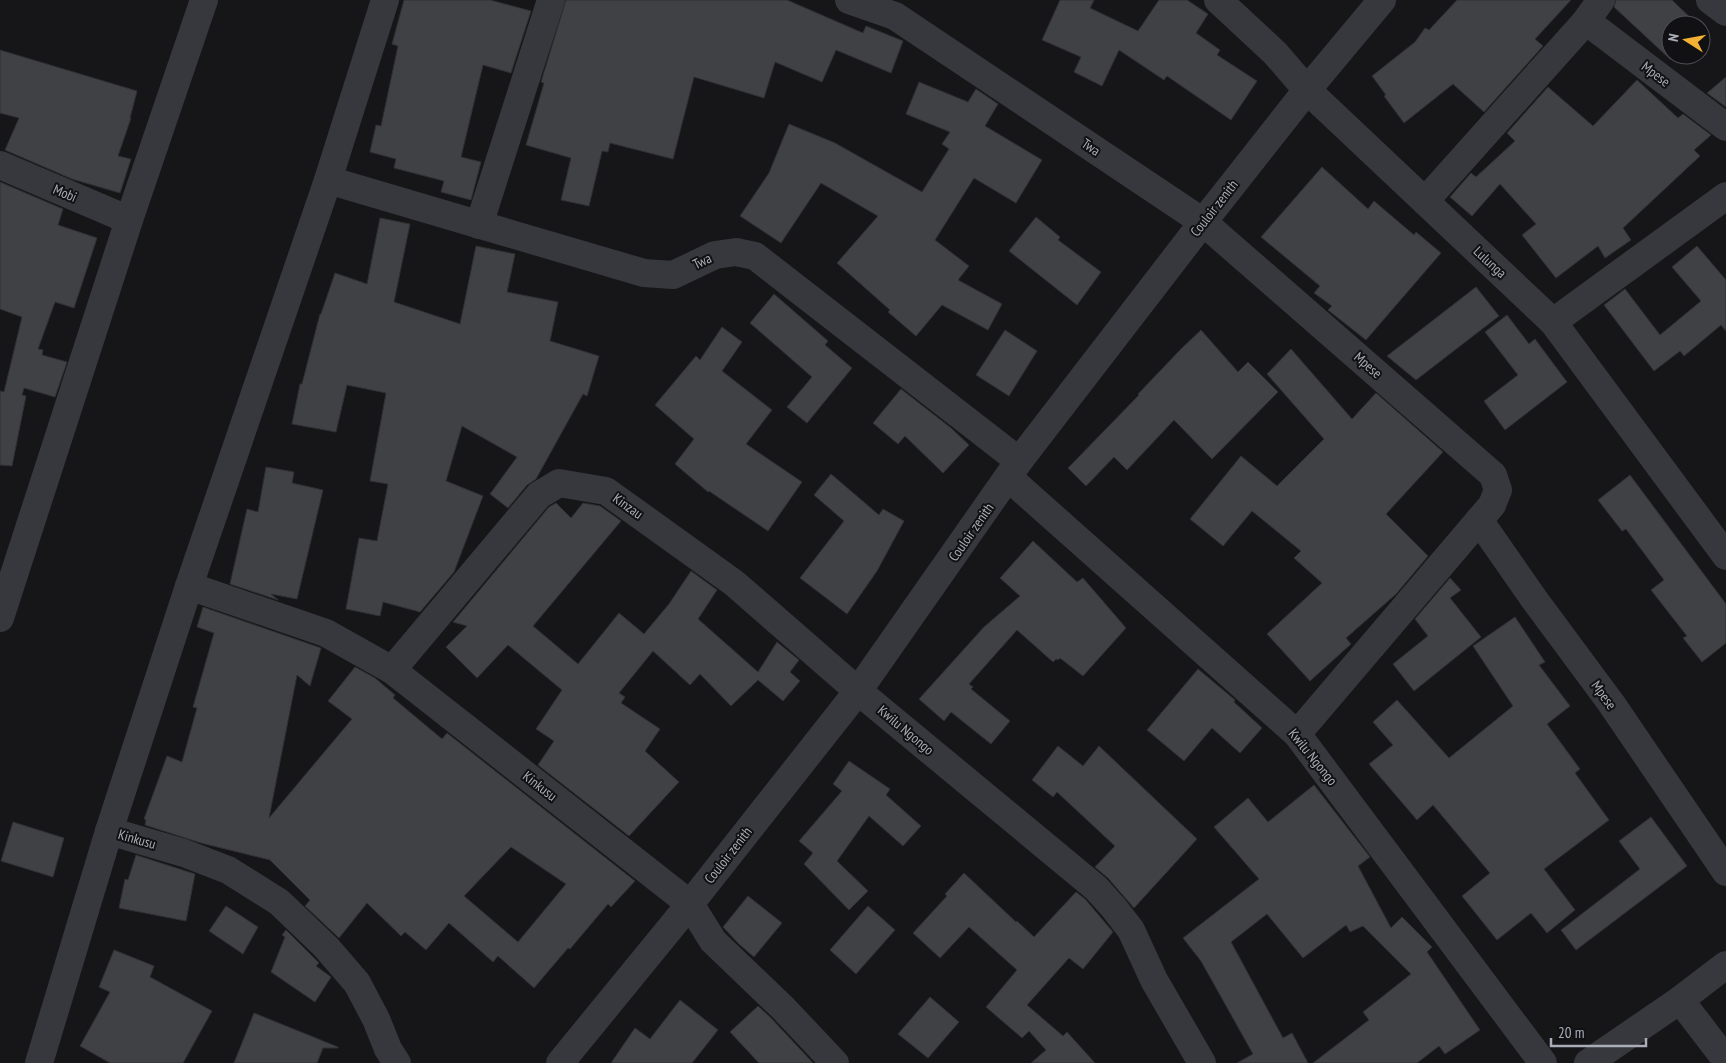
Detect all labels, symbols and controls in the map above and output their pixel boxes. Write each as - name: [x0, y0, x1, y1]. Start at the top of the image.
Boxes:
- north arrow: [1661, 15, 1711, 65]
- text: N: [1664, 32, 1683, 43]
- street label: Mpese: [1638, 57, 1674, 91]
- street label: Twa: [1078, 134, 1104, 160]
- street label: Couloir zenith: [1186, 176, 1242, 240]
- street label: Mobi: [50, 180, 80, 206]
- street label: Lulunga: [1470, 242, 1510, 282]
- street label: Twa: [690, 249, 714, 273]
- street label: Mpese: [1350, 348, 1386, 382]
- street label: Kinzau: [609, 489, 647, 523]
- street label: Couloir zenith: [944, 499, 998, 565]
- street label: Mpese: [1588, 677, 1621, 713]
- street label: Kwilu Ngongo: [874, 701, 938, 759]
- street label: Kwilu Ngongo: [1285, 725, 1341, 789]
- street label: Kinkusu: [519, 767, 561, 805]
- street label: Couloir zenith: [700, 823, 756, 887]
- street label: Kinkusu: [116, 825, 158, 853]
- scale bar: [1551, 1016, 1646, 1048]
- text: 20 m: [1558, 1023, 1584, 1042]

